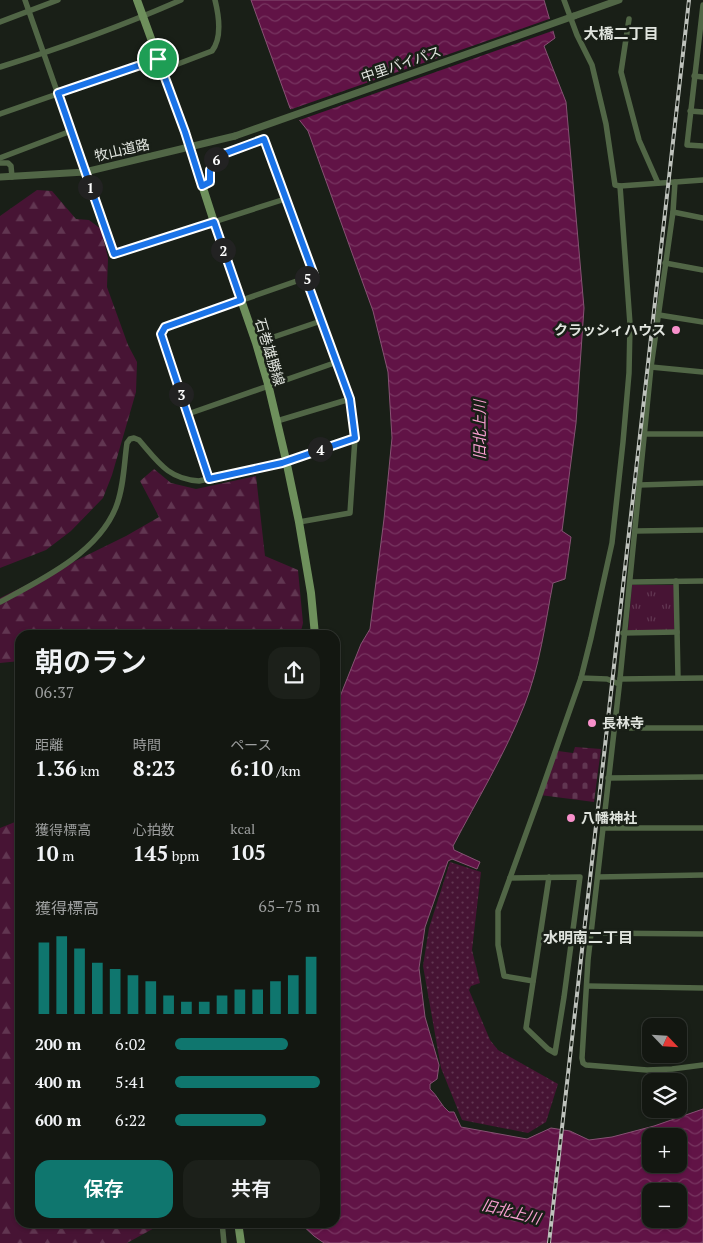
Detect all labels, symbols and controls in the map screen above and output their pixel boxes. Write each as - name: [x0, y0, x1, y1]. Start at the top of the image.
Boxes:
- district label: 大橋二丁目: [583, 23, 659, 43]
- pin: [137, 38, 179, 80]
- street label: 中里バイパス: [358, 41, 444, 86]
- icon: arrive: [144, 45, 172, 73]
- street label: 牧山道路: [92, 134, 151, 165]
- pin: 6: [204, 146, 228, 172]
- text: 6: [213, 150, 220, 169]
- pin: 1: [78, 174, 102, 200]
- text: 1: [87, 178, 94, 197]
- pin: 2: [210, 238, 236, 262]
- text: 2: [220, 241, 227, 260]
- pin: 5: [294, 266, 320, 290]
- text: 5: [304, 269, 311, 288]
- street label: 石巻雄勝線: [251, 316, 290, 388]
- place label: クラッシィハウス: [554, 320, 666, 339]
- marker: クラッシィハウス: [670, 324, 682, 336]
- pin: 3: [168, 382, 194, 406]
- text: 3: [178, 385, 185, 404]
- water label: 旧北上川: [469, 398, 489, 460]
- pin: 4: [308, 436, 332, 462]
- text: 4: [317, 440, 324, 459]
- text: 朝のラン: [35, 643, 147, 680]
- button: share: [268, 647, 320, 699]
- text: 06:37: [35, 681, 74, 703]
- place label: 長林寺: [602, 713, 644, 732]
- marker: 長林寺: [586, 717, 598, 729]
- text: 距離: [35, 735, 63, 754]
- text: 時間: [133, 735, 161, 754]
- text: ペース: [230, 735, 272, 754]
- text: 1.36: [35, 754, 77, 782]
- text: 8:23: [133, 754, 175, 782]
- text: 6:10: [230, 754, 273, 782]
- text: km: [77, 761, 100, 780]
- text: /km: [273, 761, 301, 780]
- place label: 八幡神社: [581, 808, 637, 827]
- marker: 八幡神社: [565, 812, 577, 824]
- text: kcal: [230, 819, 255, 838]
- text: 獲得標高: [35, 820, 91, 839]
- text: 心拍数: [133, 820, 175, 839]
- text: 105: [230, 838, 266, 866]
- text: 10: [35, 839, 59, 867]
- text: 145: [133, 839, 168, 867]
- text: m: [59, 846, 74, 865]
- text: bpm: [168, 846, 199, 865]
- text: 65–75 m: [258, 895, 320, 917]
- text: 獲得標高: [35, 897, 99, 919]
- district label: 水明南二丁目: [543, 927, 633, 947]
- north arrow: [642, 1018, 688, 1062]
- map controls: [642, 1018, 687, 1228]
- text: 200 m: [35, 1033, 81, 1055]
- text: 6:02: [115, 1033, 146, 1055]
- text: 400 m: [35, 1071, 81, 1093]
- text: 5:41: [115, 1071, 146, 1093]
- button: layers: [642, 1073, 687, 1118]
- text: 600 m: [35, 1109, 81, 1131]
- text: 6:22: [115, 1109, 146, 1131]
- button: +: [642, 1128, 687, 1173]
- button: 保存: [35, 1160, 173, 1218]
- button: 共有: [183, 1160, 320, 1218]
- button: −: [642, 1183, 687, 1228]
- water label: 旧北上川: [480, 1194, 545, 1228]

